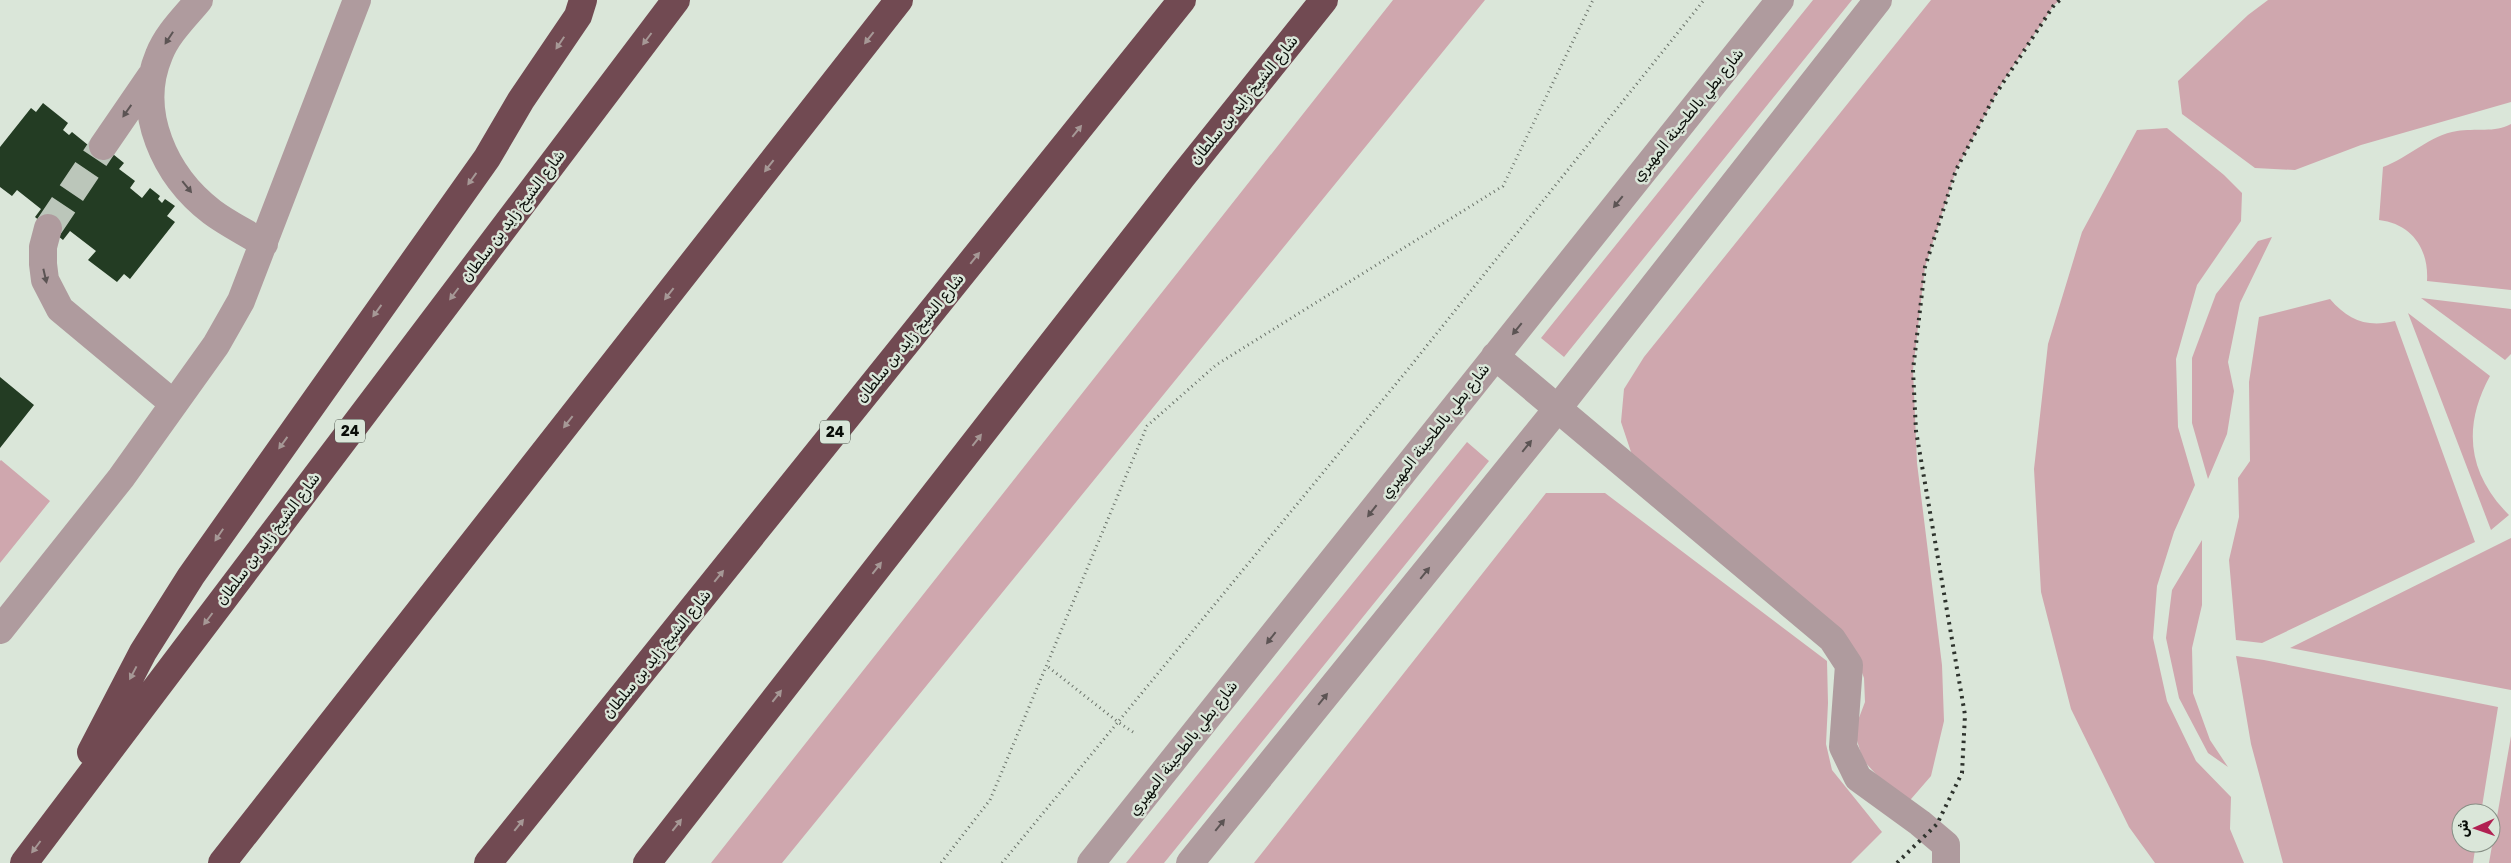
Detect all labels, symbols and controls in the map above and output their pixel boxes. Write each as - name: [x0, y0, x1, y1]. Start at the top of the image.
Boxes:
- one-way arrow: [164, 31, 174, 45]
- one-way arrow: [864, 31, 875, 44]
- one-way arrow: [641, 32, 652, 45]
- street label: شارع الشيخ زايد بن سلطان: [1186, 32, 1303, 170]
- one-way arrow: [555, 36, 565, 49]
- street label: شارع بطي بالطحينة المهيري: [1629, 45, 1750, 187]
- one-way arrow: [122, 104, 132, 118]
- one-way arrow: [1071, 125, 1082, 138]
- street label: شارع الشيخ زايد بن سلطان: [457, 146, 570, 287]
- one-way arrow: [764, 159, 774, 173]
- one-way arrow: [467, 172, 477, 186]
- one-way arrow: [181, 180, 192, 193]
- one-way arrow: [1613, 195, 1624, 208]
- one-way arrow: [969, 252, 980, 265]
- one-way arrow: [41, 268, 49, 283]
- street label: شارع الشيخ زايد بن سلطان: [852, 270, 969, 408]
- one-way arrow: [448, 287, 459, 300]
- one-way arrow: [663, 287, 674, 300]
- one-way arrow: [372, 304, 383, 317]
- one-way arrow: [1511, 322, 1522, 335]
- street label: شارع بطي بالطحينة المهيري: [1377, 360, 1496, 504]
- one-way arrow: [563, 415, 574, 428]
- road number: 24: [335, 420, 365, 442]
- road number: 24: [820, 421, 850, 444]
- one-way arrow: [972, 433, 982, 447]
- one-way arrow: [278, 437, 288, 450]
- one-way arrow: [1522, 440, 1533, 453]
- street label: شارع الشيخ زايد بن سلطان: [212, 469, 325, 610]
- one-way arrow: [1367, 504, 1378, 517]
- one-way arrow: [214, 528, 223, 542]
- one-way arrow: [872, 562, 882, 575]
- one-way arrow: [1420, 566, 1431, 579]
- one-way arrow: [714, 569, 725, 582]
- street label: شارع الشيخ زايد بن سلطان: [599, 586, 716, 724]
- one-way arrow: [203, 612, 213, 626]
- one-way arrow: [1266, 631, 1276, 645]
- one-way arrow: [128, 666, 137, 679]
- street label: شارع بطي بالطحينة المهيري: [1125, 677, 1244, 821]
- one-way arrow: [772, 690, 782, 703]
- one-way arrow: [1317, 693, 1328, 706]
- north arrow: [2451, 803, 2501, 853]
- one-way arrow: [672, 818, 682, 831]
- one-way arrow: [513, 819, 524, 832]
- one-way arrow: [1215, 819, 1226, 832]
- text: ش: [2455, 819, 2472, 838]
- one-way arrow: [31, 840, 41, 854]

